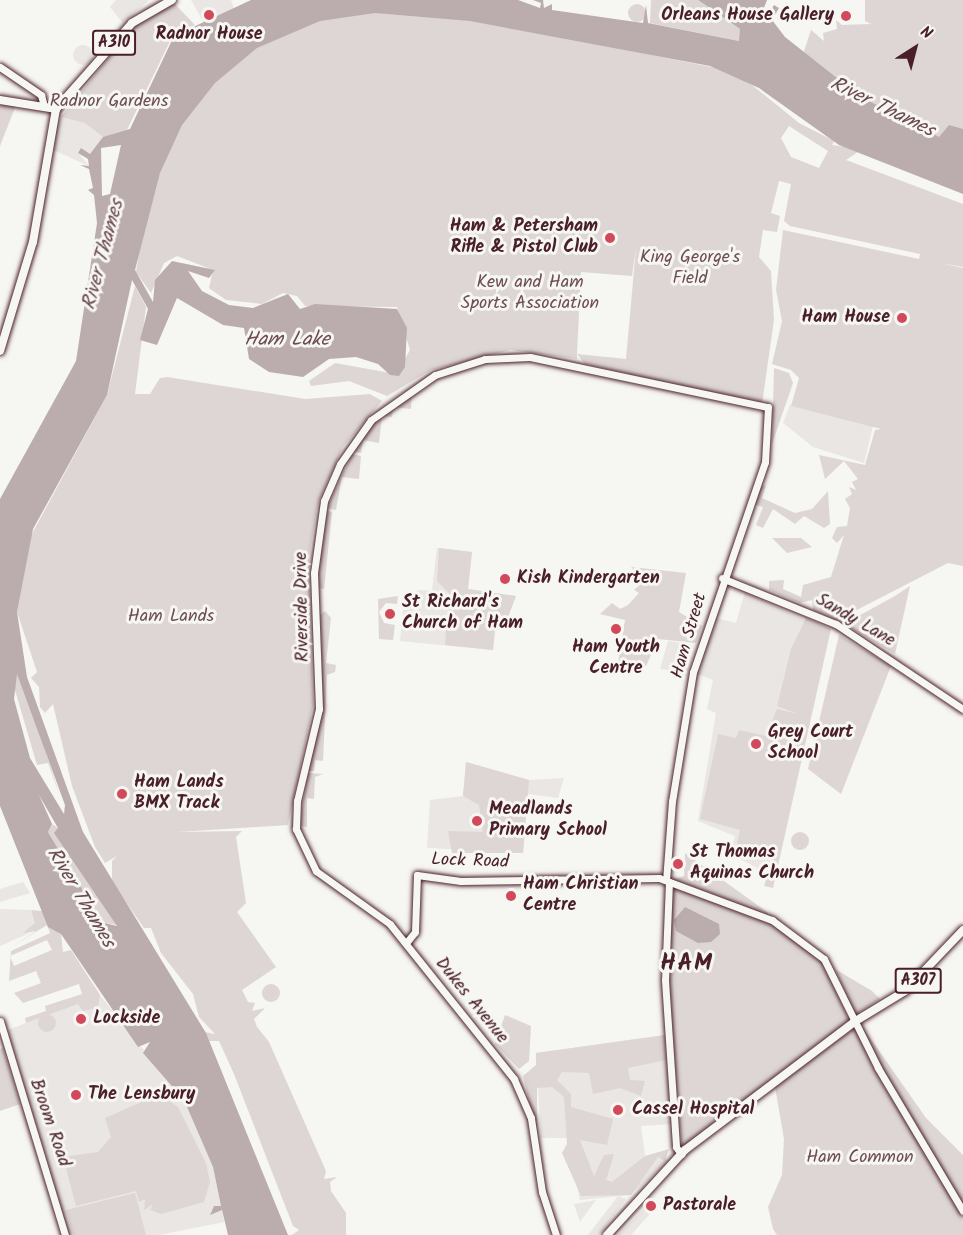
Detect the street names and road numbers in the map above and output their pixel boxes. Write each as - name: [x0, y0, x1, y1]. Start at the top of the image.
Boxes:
- road number: A310: [92, 30, 136, 56]
- street label: Riverside Drive: [291, 552, 315, 662]
- street label: Sandy Lane: [811, 590, 899, 652]
- street label: Ham Street: [668, 591, 712, 681]
- street label: Lock Road: [431, 850, 509, 874]
- street label: Dukes Avenue: [430, 954, 512, 1048]
- road number: A307: [894, 968, 942, 994]
- street label: Broom Road: [24, 1076, 74, 1170]

